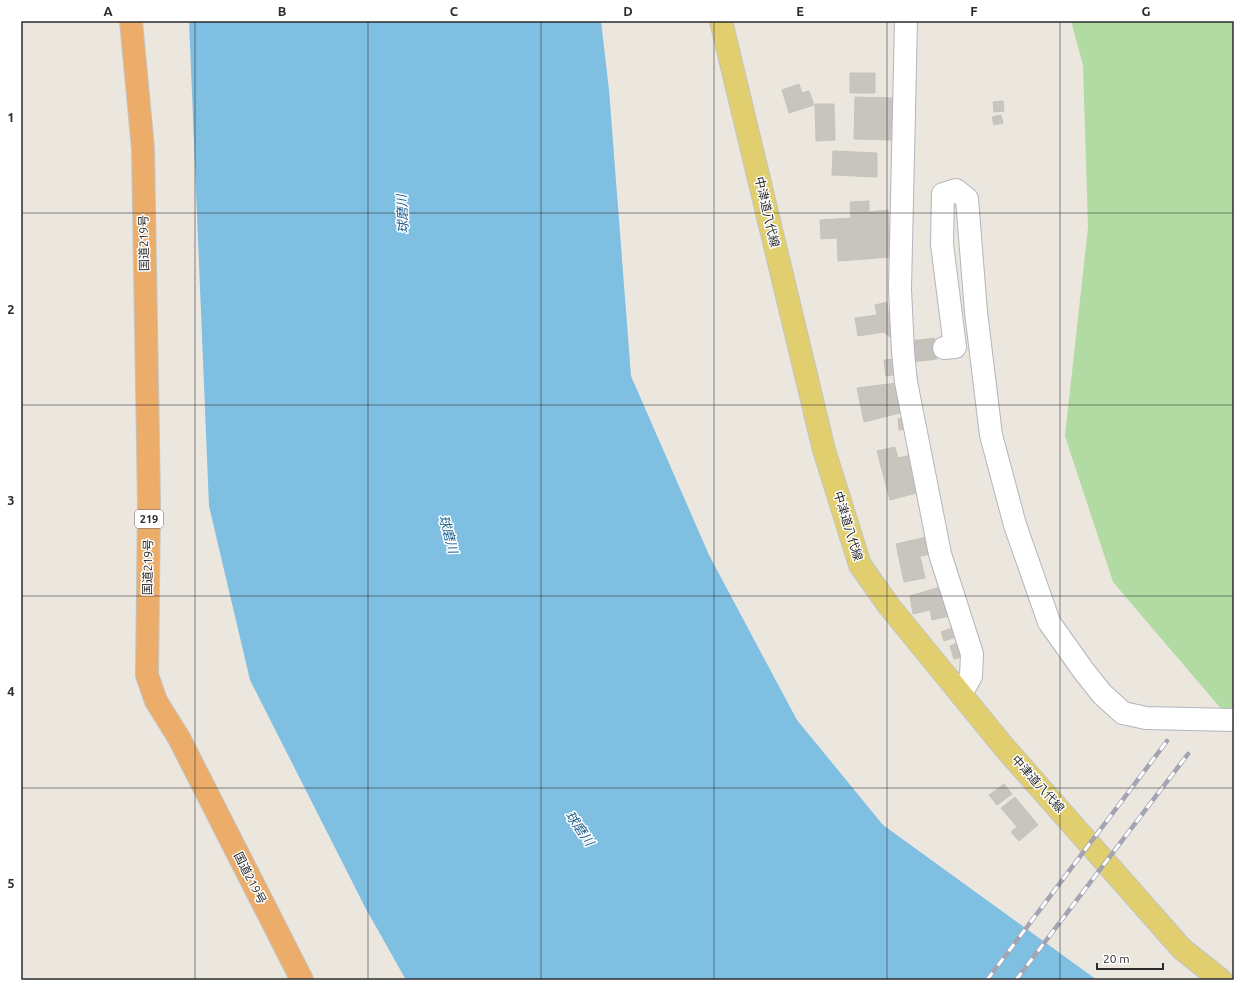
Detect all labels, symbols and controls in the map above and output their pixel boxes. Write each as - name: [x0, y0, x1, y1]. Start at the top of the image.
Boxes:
- text: A: [103, 4, 113, 18]
- text: B: [278, 4, 287, 18]
- text: C: [450, 4, 459, 18]
- text: D: [623, 4, 633, 18]
- text: E: [796, 4, 804, 18]
- text: F: [970, 4, 978, 18]
- text: G: [1142, 4, 1151, 18]
- text: 1: [7, 110, 15, 124]
- street label: 中津道八代線: [753, 175, 782, 248]
- water label: 球磨川: [394, 192, 410, 234]
- street label: 国道219号: [137, 215, 150, 271]
- text: 2: [7, 302, 15, 316]
- street label: 中津道八代線: [832, 490, 865, 562]
- text: 3: [7, 493, 15, 507]
- road number: 219: [135, 510, 163, 528]
- water label: 球磨川: [437, 513, 461, 557]
- street label: 国道219号: [141, 539, 154, 595]
- text: 4: [7, 684, 15, 698]
- street label: 中津道八代線: [1009, 753, 1067, 815]
- water label: 球磨川: [563, 808, 598, 850]
- street label: 国道219号: [232, 850, 269, 906]
- text: 5: [7, 876, 15, 890]
- scale bar: [1097, 945, 1163, 971]
- text: 20 m: [1103, 952, 1130, 965]

